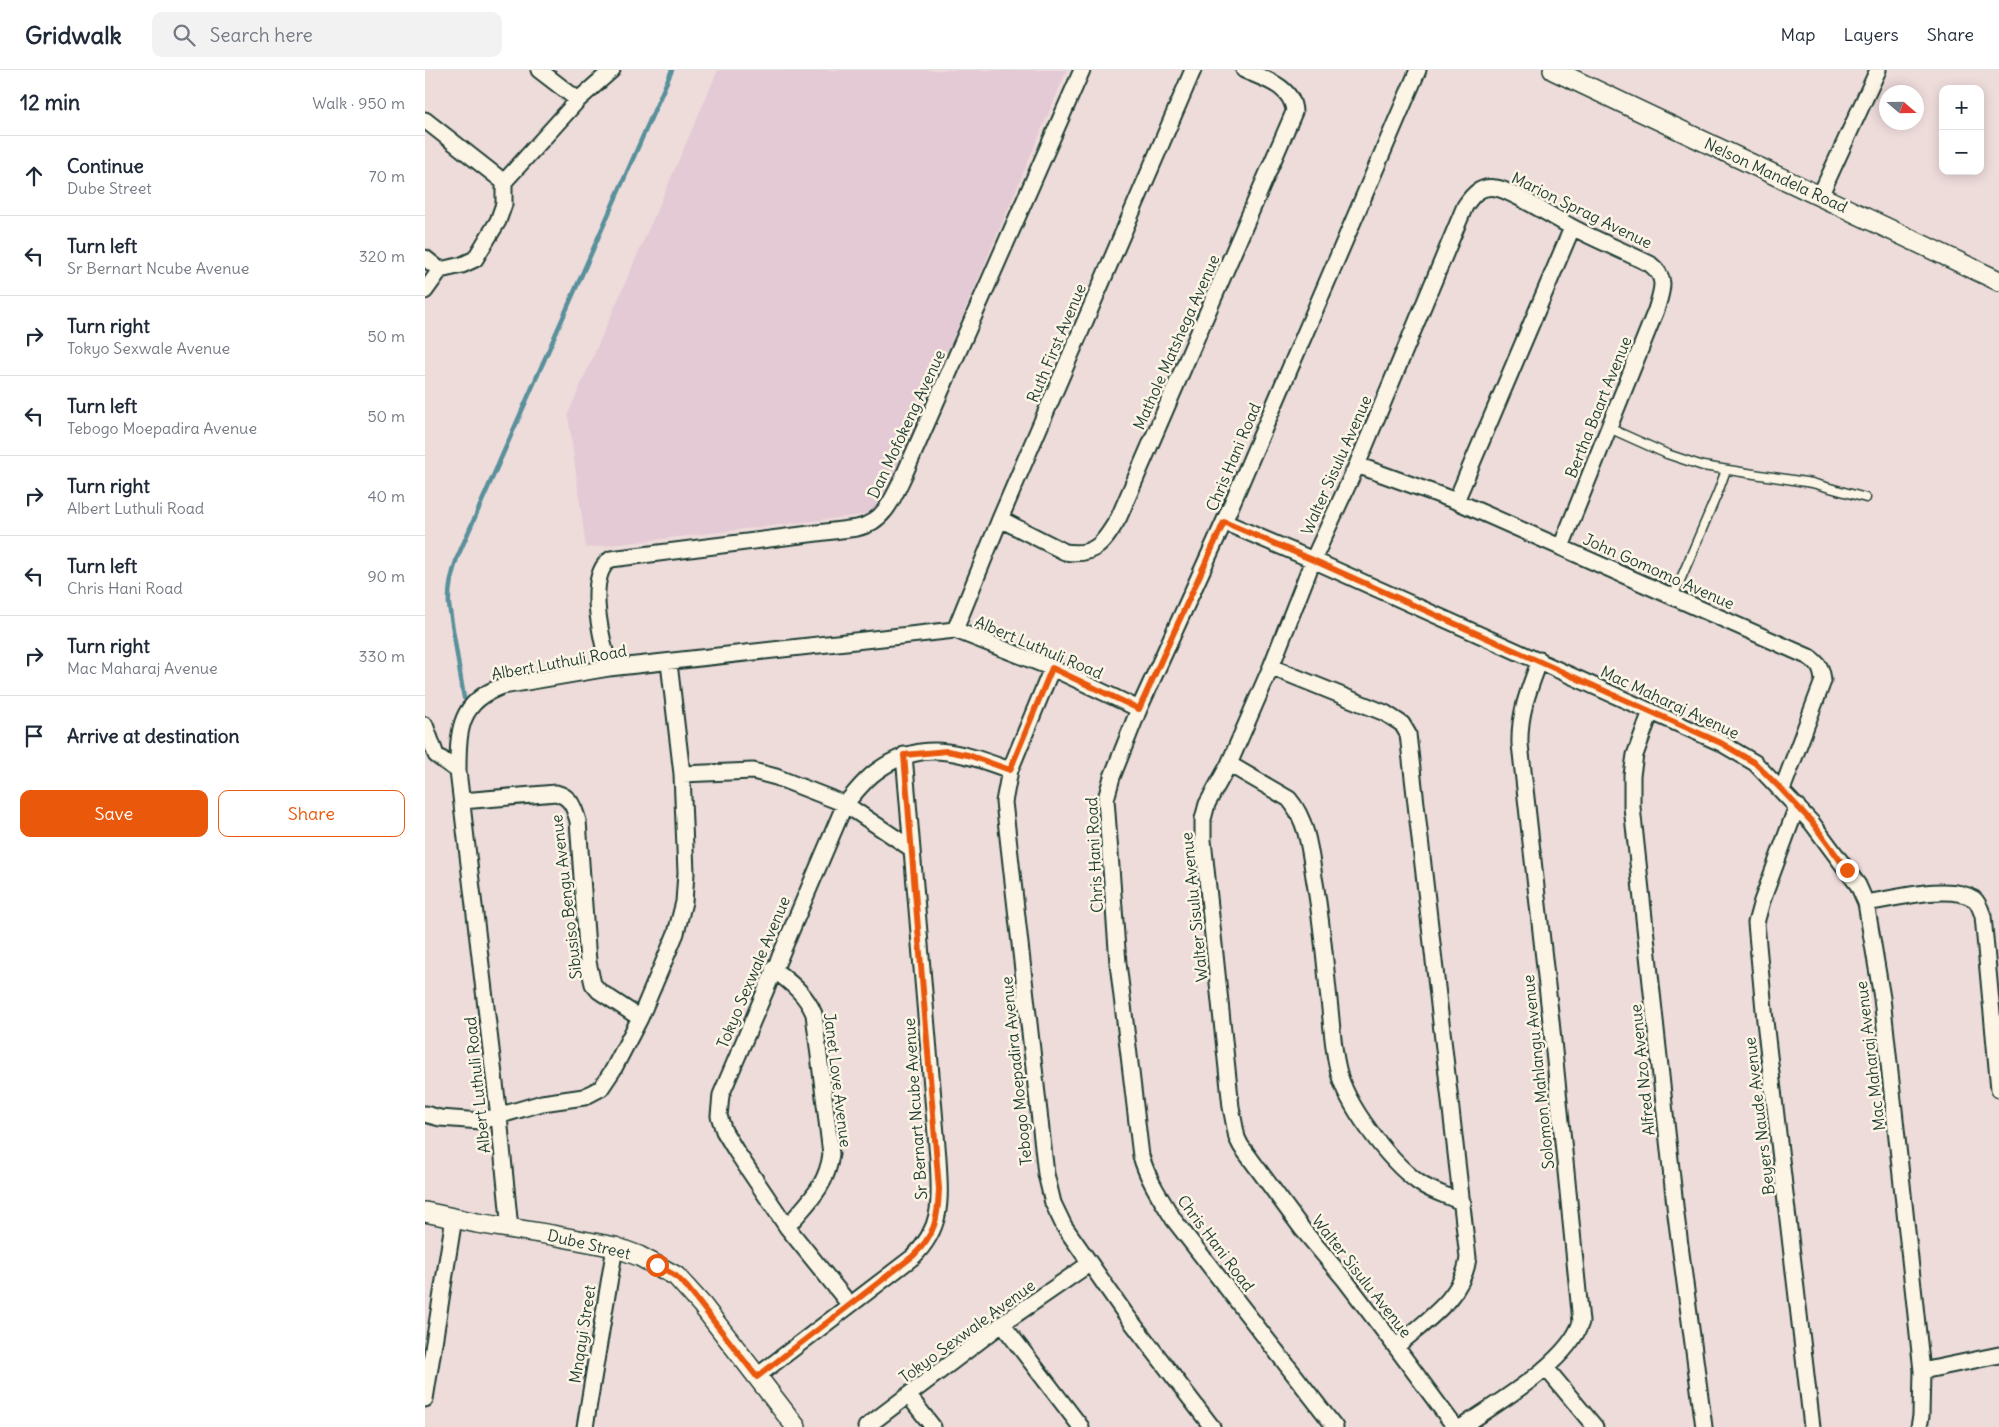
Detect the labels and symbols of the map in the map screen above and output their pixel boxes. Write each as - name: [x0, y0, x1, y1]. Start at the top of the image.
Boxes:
- north arrow: [1879, 85, 1924, 130]
- street label: Nelson Mandela Road: [1701, 133, 1851, 217]
- street label: Marion Sprag Avenue: [1508, 167, 1656, 253]
- street label: Mathole Matshega Avenue: [1128, 251, 1224, 433]
- street label: Ruth First Avenue: [1022, 281, 1090, 405]
- street label: Bertha Baart Avenue: [1560, 333, 1636, 481]
- street label: Dan Mofokeng Avenue: [863, 347, 949, 501]
- street label: Walter Sisulu Avenue: [1296, 392, 1376, 538]
- street label: Chris Hani Road: [1201, 400, 1265, 514]
- street label: John Gomomo Avenue: [1580, 529, 1738, 613]
- street label: Albert Luthuli Road: [972, 611, 1106, 683]
- street label: Albert Luthuli Road: [490, 640, 628, 684]
- street label: Mac Maharaj Avenue: [1597, 661, 1743, 743]
- street label: Chris Hani Road: [1081, 797, 1107, 913]
- street label: Sibusiso Bengu Avenue: [546, 814, 586, 980]
- street label: Walter Sisulu Avenue: [1176, 831, 1212, 983]
- route end: [1836, 859, 1859, 882]
- street label: Tokyo Sexwale Avenue: [712, 893, 794, 1051]
- street label: Solomon Mahlangu Avenue: [1518, 974, 1558, 1170]
- street label: Tebogo Moepadira Avenue: [996, 975, 1036, 1167]
- street label: Mac Maharaj Avenue: [1851, 980, 1889, 1132]
- street label: Alfred Nzo Avenue: [1625, 1003, 1659, 1137]
- street label: Janet Love Avenue: [820, 1011, 856, 1149]
- street label: Albert Luthuli Road: [460, 1016, 494, 1154]
- street label: Sr Bernart Ncube Avenue: [899, 1017, 931, 1201]
- street label: Beyers Naude Avenue: [1739, 1036, 1779, 1196]
- street label: Chris Hani Road: [1173, 1191, 1259, 1295]
- street label: Walter Sisulu Avenue: [1308, 1211, 1416, 1341]
- street label: Dube Street: [546, 1225, 633, 1263]
- route start: [646, 1254, 669, 1277]
- street label: Tokyo Sexwale Avenue: [895, 1275, 1039, 1387]
- street label: Mnqayi Street: [564, 1283, 600, 1385]

